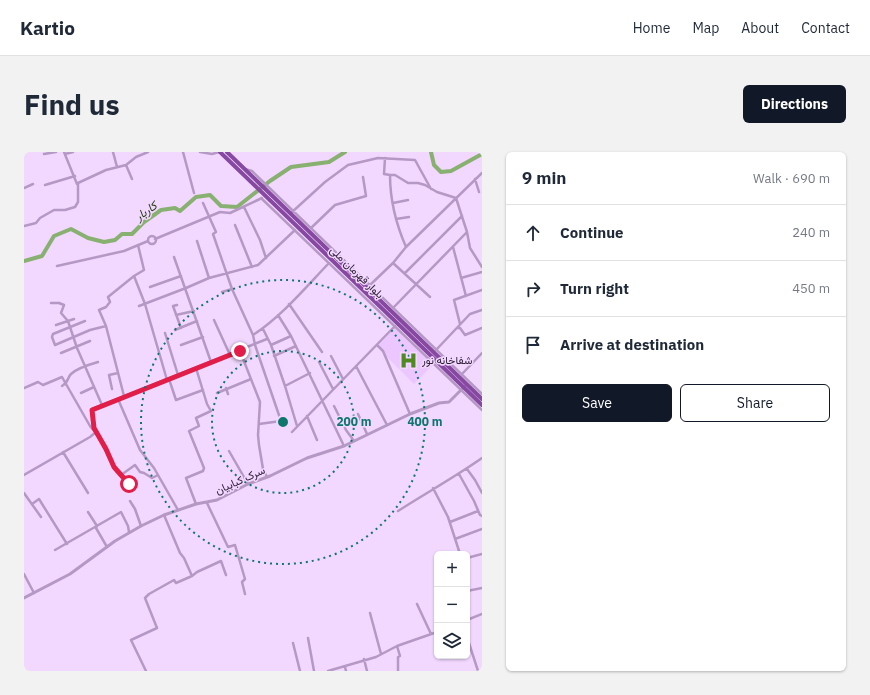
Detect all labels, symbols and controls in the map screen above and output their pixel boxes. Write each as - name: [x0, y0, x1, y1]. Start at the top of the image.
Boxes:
- text: Kartio: [20, 16, 75, 40]
- text: Home: [633, 19, 670, 37]
- text: Map: [692, 19, 719, 37]
- text: About: [741, 19, 779, 37]
- text: Contact: [801, 19, 850, 37]
- button: Directions: [743, 85, 846, 123]
- text: Find us: [24, 86, 120, 123]
- text: 9 min: [522, 167, 566, 189]
- text: Walk · 690 m: [753, 170, 830, 187]
- water label: کاربار: [131, 196, 162, 225]
- icon: ahead: [522, 222, 544, 244]
- text: Continue: [560, 223, 624, 242]
- text: 240 m: [792, 224, 830, 241]
- street label: بلوار قهرمان ملی: [327, 243, 387, 301]
- icon: right: [522, 278, 544, 300]
- text: Turn right: [560, 279, 629, 298]
- text: 450 m: [792, 280, 830, 297]
- icon: arrive: [522, 334, 544, 356]
- text: Arrive at destination: [560, 335, 704, 354]
- route end: [231, 342, 249, 360]
- hospital icon: شفاخانه نور: [399, 350, 419, 370]
- place label: شفاخانه نور: [421, 353, 473, 367]
- button: Save: [522, 384, 672, 422]
- button: Share: [680, 384, 830, 422]
- text: 200 m: [336, 414, 372, 429]
- text: 400 m: [407, 414, 443, 429]
- centre of rings: [276, 415, 290, 429]
- street label: سرک کبابیان: [213, 463, 267, 497]
- route start: [120, 475, 138, 493]
- map controls: [434, 551, 470, 659]
- button: +: [434, 551, 470, 587]
- button: −: [434, 587, 470, 623]
- button: layers: [434, 623, 470, 659]

